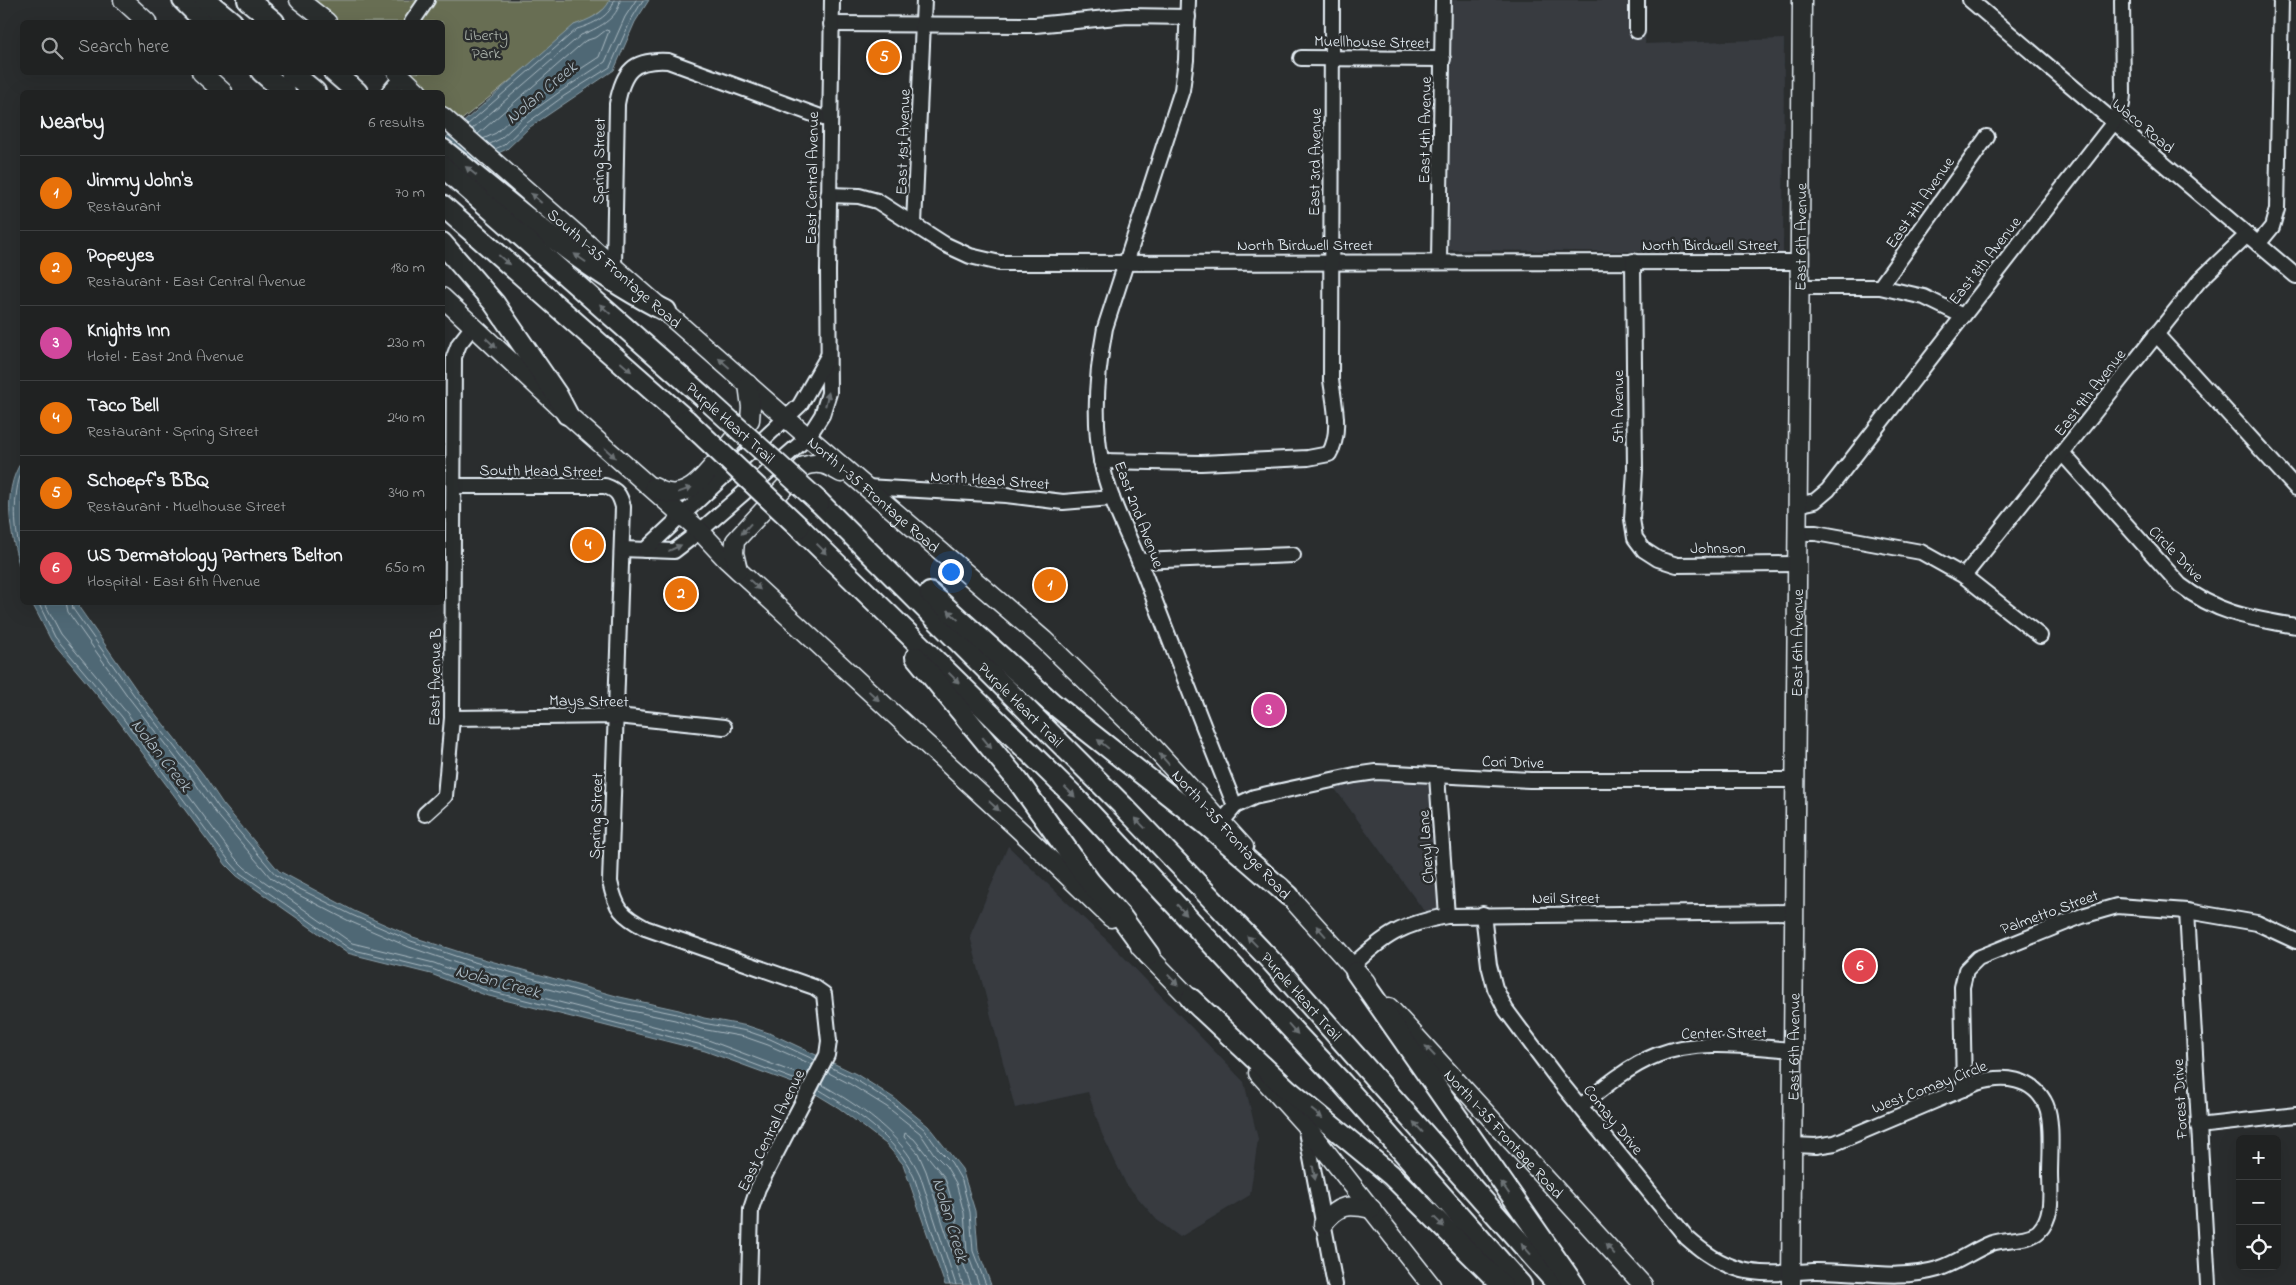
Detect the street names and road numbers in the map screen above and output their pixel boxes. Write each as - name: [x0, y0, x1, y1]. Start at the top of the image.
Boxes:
- street label: Muellhouse Street: [1314, 30, 1431, 56]
- street label: East 4th Avenue: [1413, 75, 1439, 184]
- street label: East 1st Avenue: [890, 88, 918, 196]
- street label: Waco Road: [2106, 93, 2179, 160]
- street label: East 3rd Avenue: [1303, 107, 1329, 216]
- street label: East Central Avenue: [800, 110, 826, 245]
- street label: Spring Street: [587, 117, 613, 204]
- street label: East 7th Avenue: [1880, 152, 1962, 254]
- street label: East 6th Avenue: [1790, 182, 1814, 291]
- street label: South I-35 Frontage Road: [541, 204, 686, 335]
- street label: East 8th Avenue: [1943, 211, 2028, 311]
- street label: North Birdwell Street: [1237, 234, 1374, 258]
- street label: North Birdwell Street: [1642, 234, 1779, 258]
- street label: East 9th Avenue: [2049, 344, 2133, 442]
- street label: 5th Avenue: [1607, 369, 1631, 444]
- street label: Purple Heart Trail: [680, 377, 780, 470]
- street label: North I-35 Frontage Road: [801, 431, 944, 559]
- street label: East 2nd Avenue: [1107, 458, 1170, 572]
- street label: South Head Street: [479, 459, 603, 485]
- street label: North Head Street: [929, 465, 1051, 497]
- street label: Circle Drive: [2142, 521, 2209, 589]
- street label: Johnson: [1690, 537, 1746, 561]
- street label: East 6th Avenue: [1786, 588, 1811, 697]
- street label: East Avenue B: [423, 627, 449, 726]
- street label: Purple Heart Trail: [972, 657, 1068, 754]
- street label: Mays Street: [549, 689, 630, 715]
- street label: Cori Drive: [1481, 750, 1545, 776]
- street label: North I-35 Frontage Road: [1165, 765, 1296, 906]
- street label: Spring Street: [584, 772, 611, 860]
- street label: Cheryl Lane: [1412, 808, 1442, 884]
- street label: Palmetto Street: [1997, 884, 2103, 942]
- street label: Neil Street: [1532, 887, 1601, 911]
- street label: Purple Heart Trail: [1254, 947, 1347, 1047]
- street label: East 6th Avenue: [1783, 992, 1808, 1101]
- street label: Center Street: [1681, 1021, 1768, 1047]
- street label: West Comay Circle: [1869, 1055, 1992, 1121]
- street label: Forest Drive: [2167, 1057, 2195, 1141]
- street label: North I-35 Frontage Road: [1437, 1064, 1568, 1205]
- street label: East Central Avenue: [732, 1065, 812, 1196]
- street label: Comay Drive: [1577, 1080, 1649, 1161]

